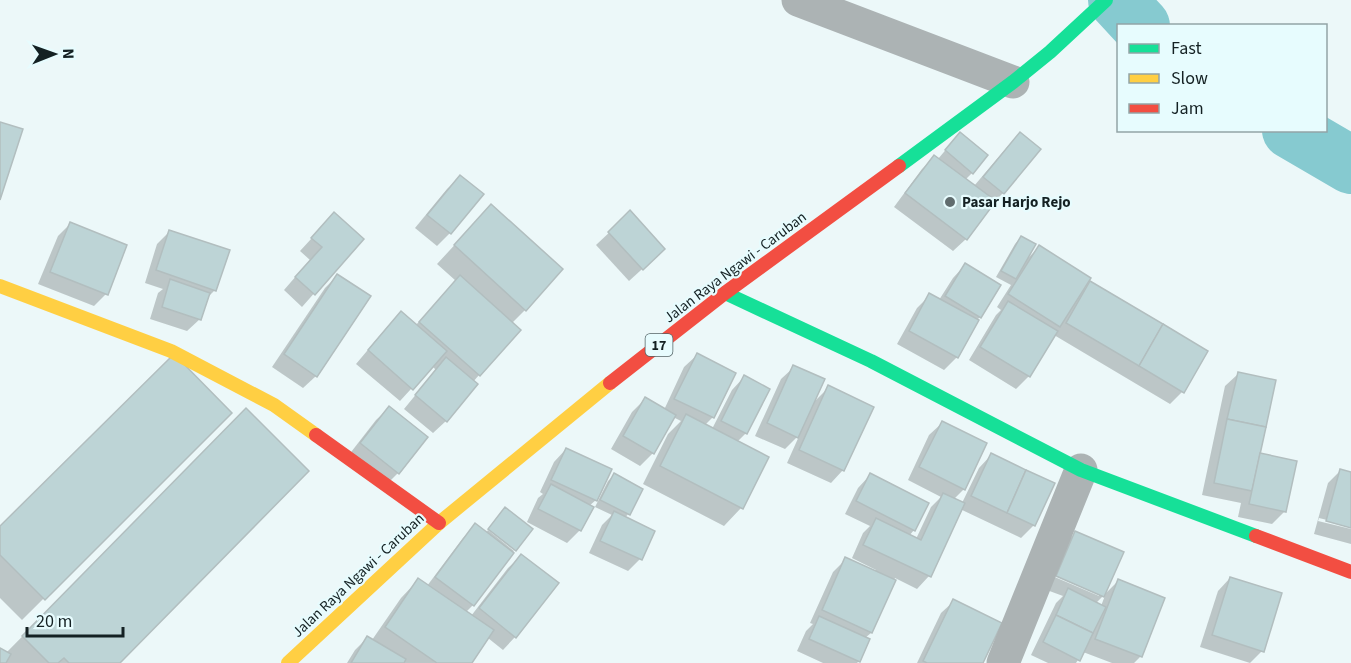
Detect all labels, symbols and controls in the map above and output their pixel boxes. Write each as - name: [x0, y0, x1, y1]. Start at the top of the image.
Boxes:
- north arrow: [24, 24, 84, 84]
- legend: [1117, 24, 1327, 132]
- text: Fast: [1171, 36, 1202, 61]
- text: N: [57, 48, 79, 59]
- text: Slow: [1171, 66, 1208, 91]
- text: Jam: [1171, 96, 1204, 121]
- place label: Pasar Harjo Rejo: [962, 192, 1071, 213]
- marker: Pasar Harjo Rejo: [943, 195, 957, 209]
- street label: Jalan Raya Ngawi - Caruban: [660, 207, 811, 328]
- road number: 17: [646, 334, 672, 356]
- street label: Jalan Raya Ngawi - Caruban: [288, 508, 429, 642]
- scale bar: [27, 600, 123, 638]
- text: 20 m: [36, 609, 72, 634]

